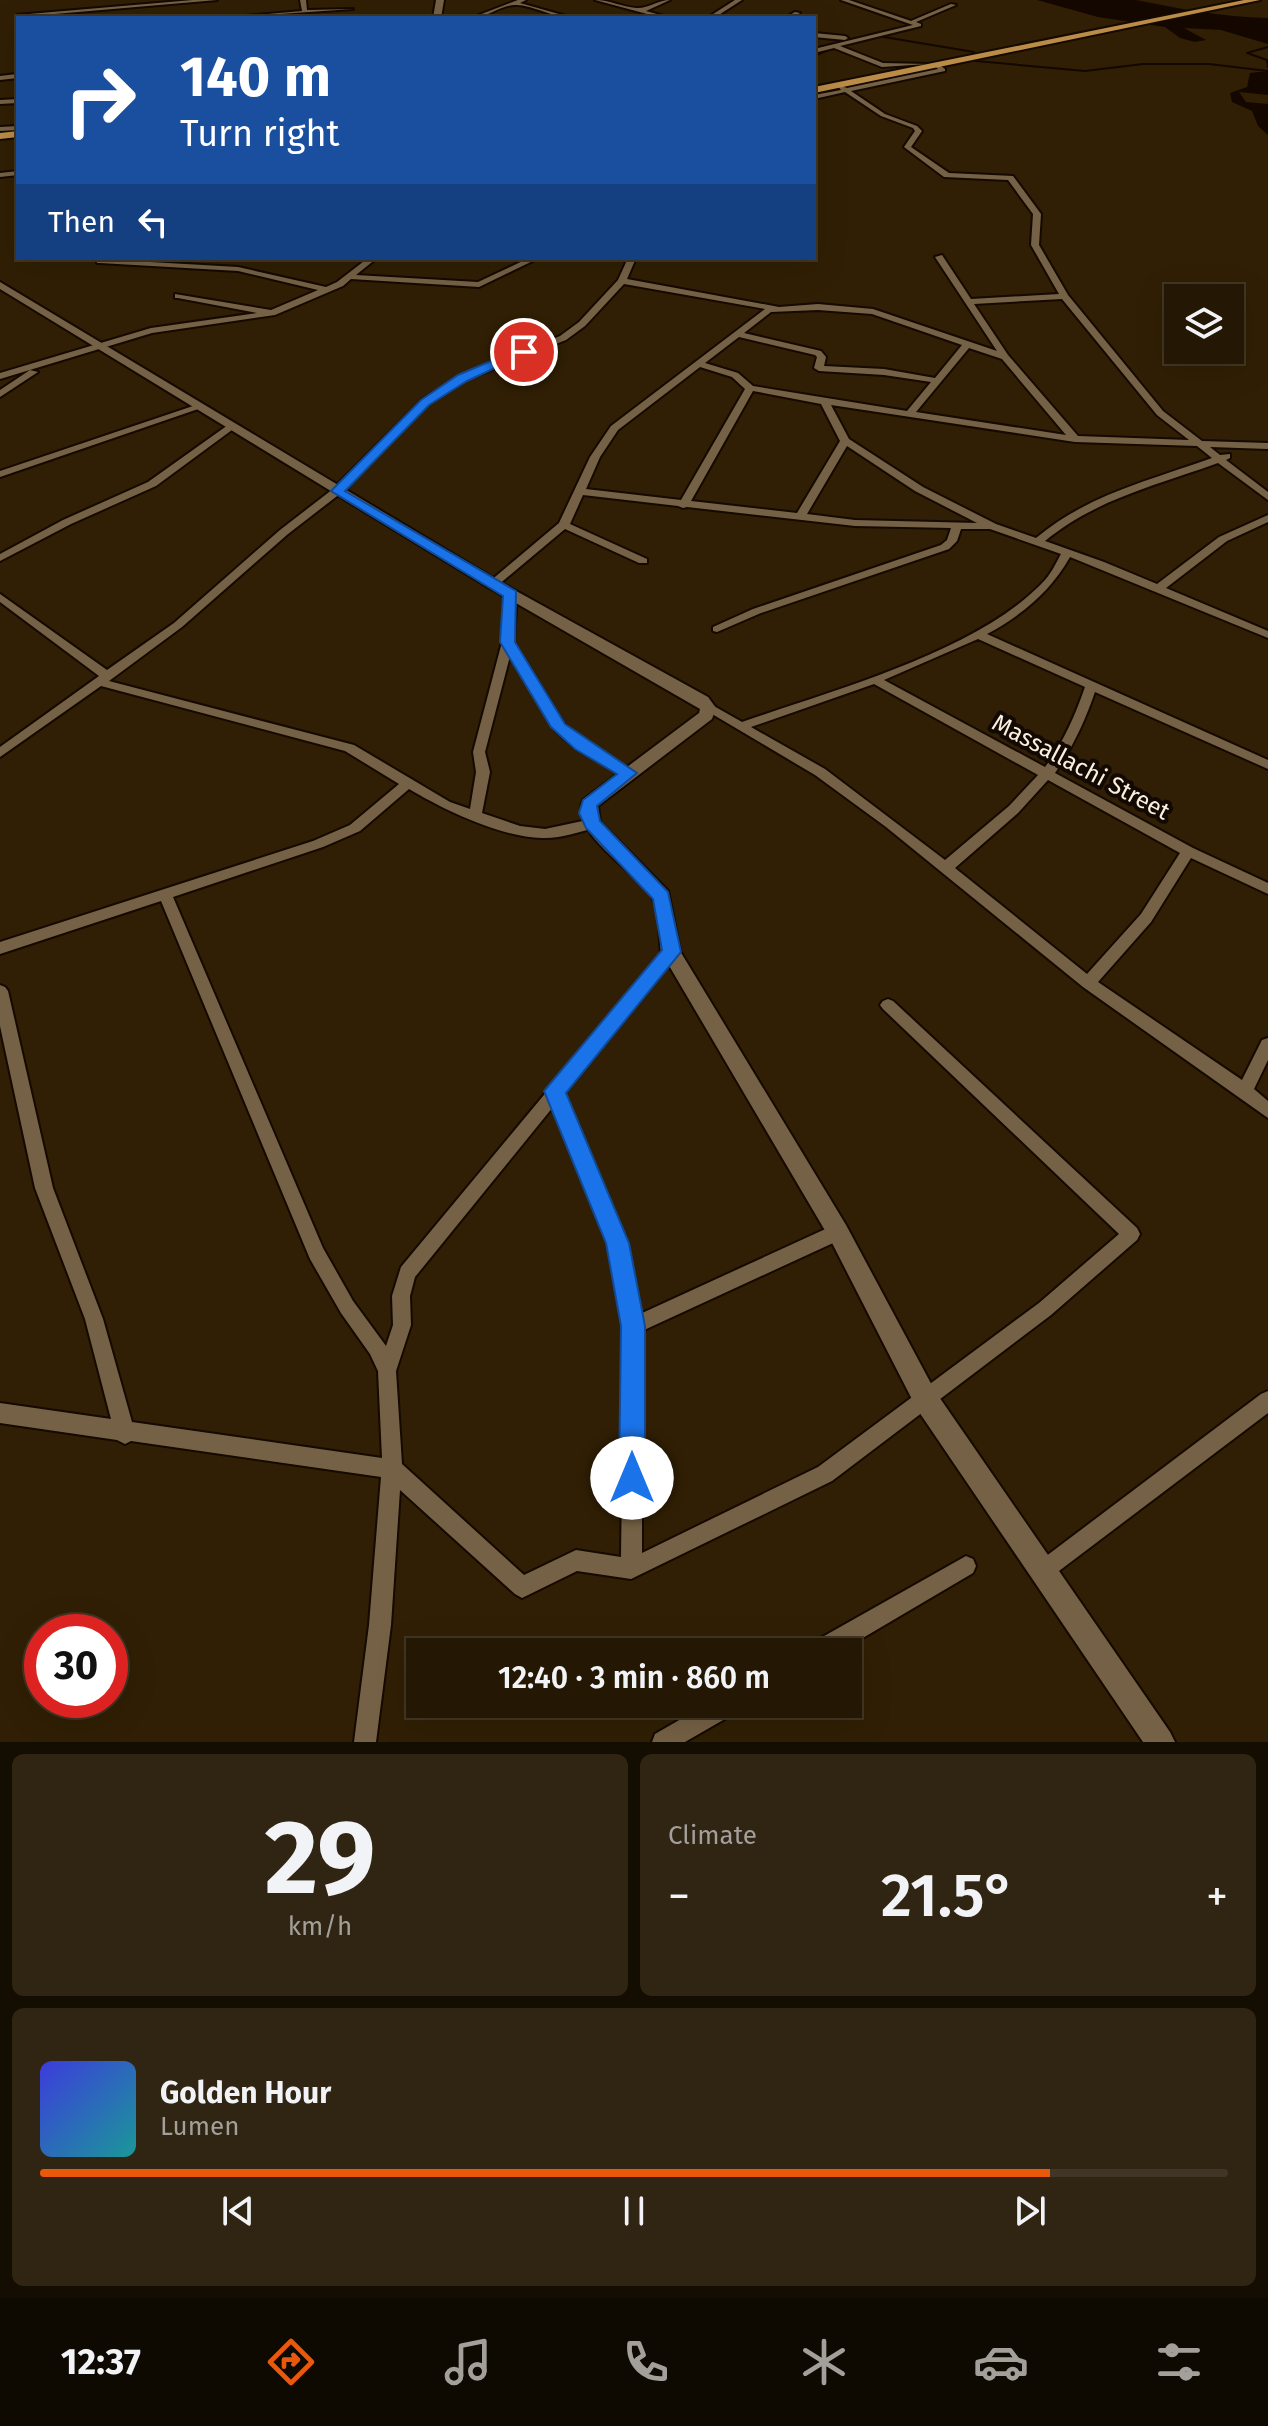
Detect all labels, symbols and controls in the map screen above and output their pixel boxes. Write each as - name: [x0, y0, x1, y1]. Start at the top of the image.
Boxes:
- text: 140 m: [180, 44, 331, 111]
- icon: right: [48, 48, 152, 152]
- text: Turn right: [180, 112, 340, 156]
- icon: left: [131, 200, 175, 244]
- text: Then: [48, 204, 115, 240]
- map controls: [1164, 284, 1244, 364]
- button: layers: [1164, 284, 1244, 364]
- pin: [490, 318, 558, 386]
- icon: arrive: [502, 330, 546, 374]
- street label: Massallachi Street: [987, 708, 1175, 826]
- position arrow: [590, 1436, 674, 1520]
- speed limit sign: 30: [24, 1614, 128, 1718]
- text: 12:40 · 3 min · 860 m: [498, 1660, 770, 1696]
- text: 29: [265, 1796, 375, 1921]
- text: Climate: [668, 1820, 757, 1851]
- text: 21.5°: [881, 1860, 1015, 1932]
- text: −: [668, 1870, 690, 1923]
- text: +: [1206, 1870, 1228, 1923]
- text: km/h: [288, 1911, 352, 1942]
- text: Golden Hour: [160, 2075, 331, 2111]
- text: Lumen: [160, 2111, 239, 2142]
- icon: previous: [216, 2189, 260, 2233]
- icon: pause: [612, 2189, 656, 2233]
- icon: next: [1008, 2189, 1052, 2233]
- icon: directions: [263, 2334, 319, 2390]
- icon: music: [440, 2334, 496, 2390]
- icon: phone: [618, 2334, 674, 2390]
- icon: climate: [796, 2334, 852, 2390]
- icon: car: [973, 2334, 1029, 2390]
- icon: filters: [1151, 2334, 1207, 2390]
- text: 12:37: [61, 2340, 141, 2384]

